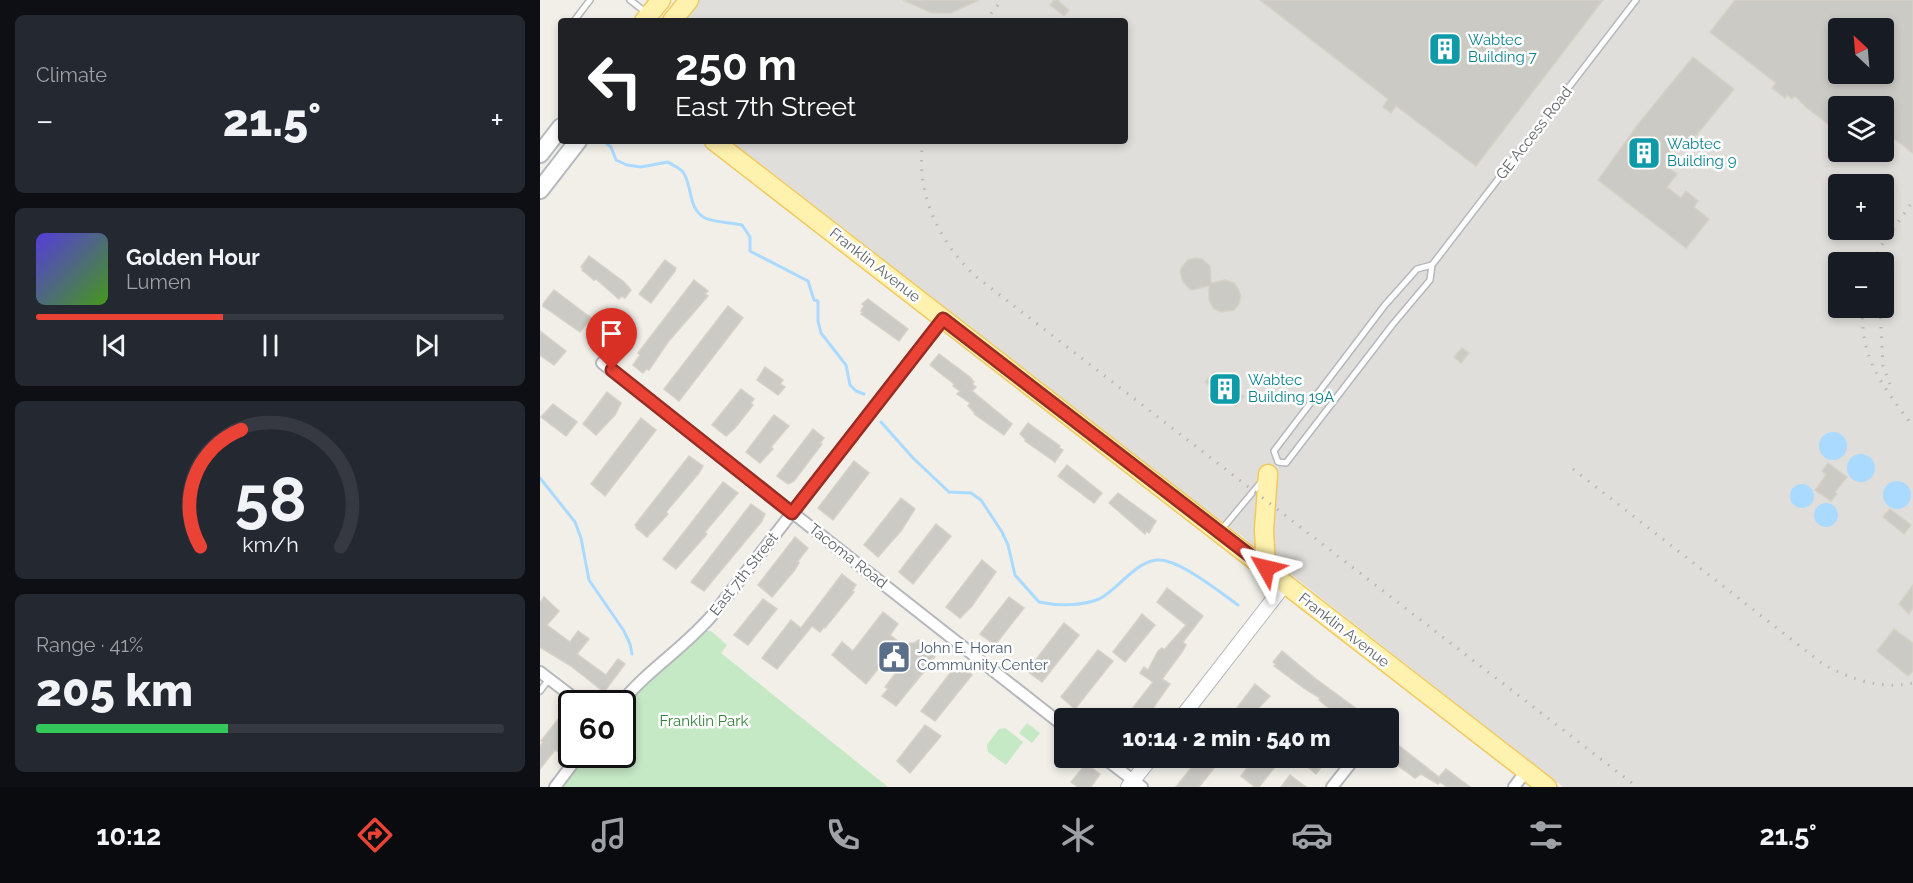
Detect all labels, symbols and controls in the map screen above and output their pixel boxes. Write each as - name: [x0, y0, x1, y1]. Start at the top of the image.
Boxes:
- north arrow: [1828, 18, 1894, 84]
- map controls: [1828, 18, 1894, 318]
- building icon: Wabtec Building 7: [1427, 31, 1463, 67]
- place label: Wabtec Building 7: [1468, 31, 1537, 66]
- text: 250 m: [675, 41, 797, 90]
- icon: left: [576, 42, 654, 120]
- text: Climate: [36, 63, 107, 87]
- street label: GE Access Road: [1492, 83, 1576, 183]
- text: East 7th Street: [675, 91, 856, 122]
- text: 21.5°: [223, 94, 321, 147]
- button: layers: [1828, 96, 1894, 162]
- text: −: [36, 101, 54, 140]
- text: +: [490, 101, 504, 140]
- building icon: Wabtec Building 9: [1626, 135, 1662, 171]
- place label: Wabtec Building 9: [1667, 135, 1737, 170]
- button: +: [1828, 174, 1894, 240]
- street label: Franklin Avenue: [826, 224, 924, 306]
- text: Golden Hour: [126, 244, 260, 270]
- button: −: [1828, 252, 1894, 318]
- text: Lumen: [126, 270, 191, 294]
- pin: [586, 308, 637, 370]
- icon: arrive: [595, 317, 628, 350]
- icon: previous: [98, 329, 131, 362]
- icon: pause: [254, 329, 287, 362]
- icon: next: [410, 329, 443, 362]
- building icon: Wabtec Building 19A: [1207, 371, 1243, 407]
- place label: Wabtec Building 19A: [1248, 371, 1334, 406]
- text: 58: [234, 462, 306, 536]
- street label: Tacoma Road: [805, 520, 891, 592]
- street label: East 7th Street: [706, 529, 782, 619]
- text: km/h: [242, 532, 298, 557]
- position arrow: [1234, 536, 1298, 600]
- street label: Franklin Avenue: [1295, 589, 1393, 671]
- text: Range · 41%: [36, 633, 143, 657]
- public building icon: John E. Horan Community Center: [876, 639, 912, 675]
- place label: John E. Horan Community Center: [917, 639, 1049, 674]
- text: 205 km: [36, 664, 193, 717]
- speed limit sign: 60: [558, 690, 636, 768]
- park label: Franklin Park: [660, 712, 749, 730]
- text: 10:14 · 2 min · 540 m: [1122, 725, 1331, 751]
- icon: directions: [354, 814, 396, 856]
- icon: music: [588, 814, 630, 856]
- icon: phone: [822, 814, 864, 856]
- icon: climate: [1057, 814, 1099, 856]
- icon: car: [1291, 814, 1333, 856]
- icon: filters: [1525, 814, 1567, 856]
- text: 10:12: [96, 820, 161, 851]
- text: 21.5°: [1760, 820, 1817, 851]

